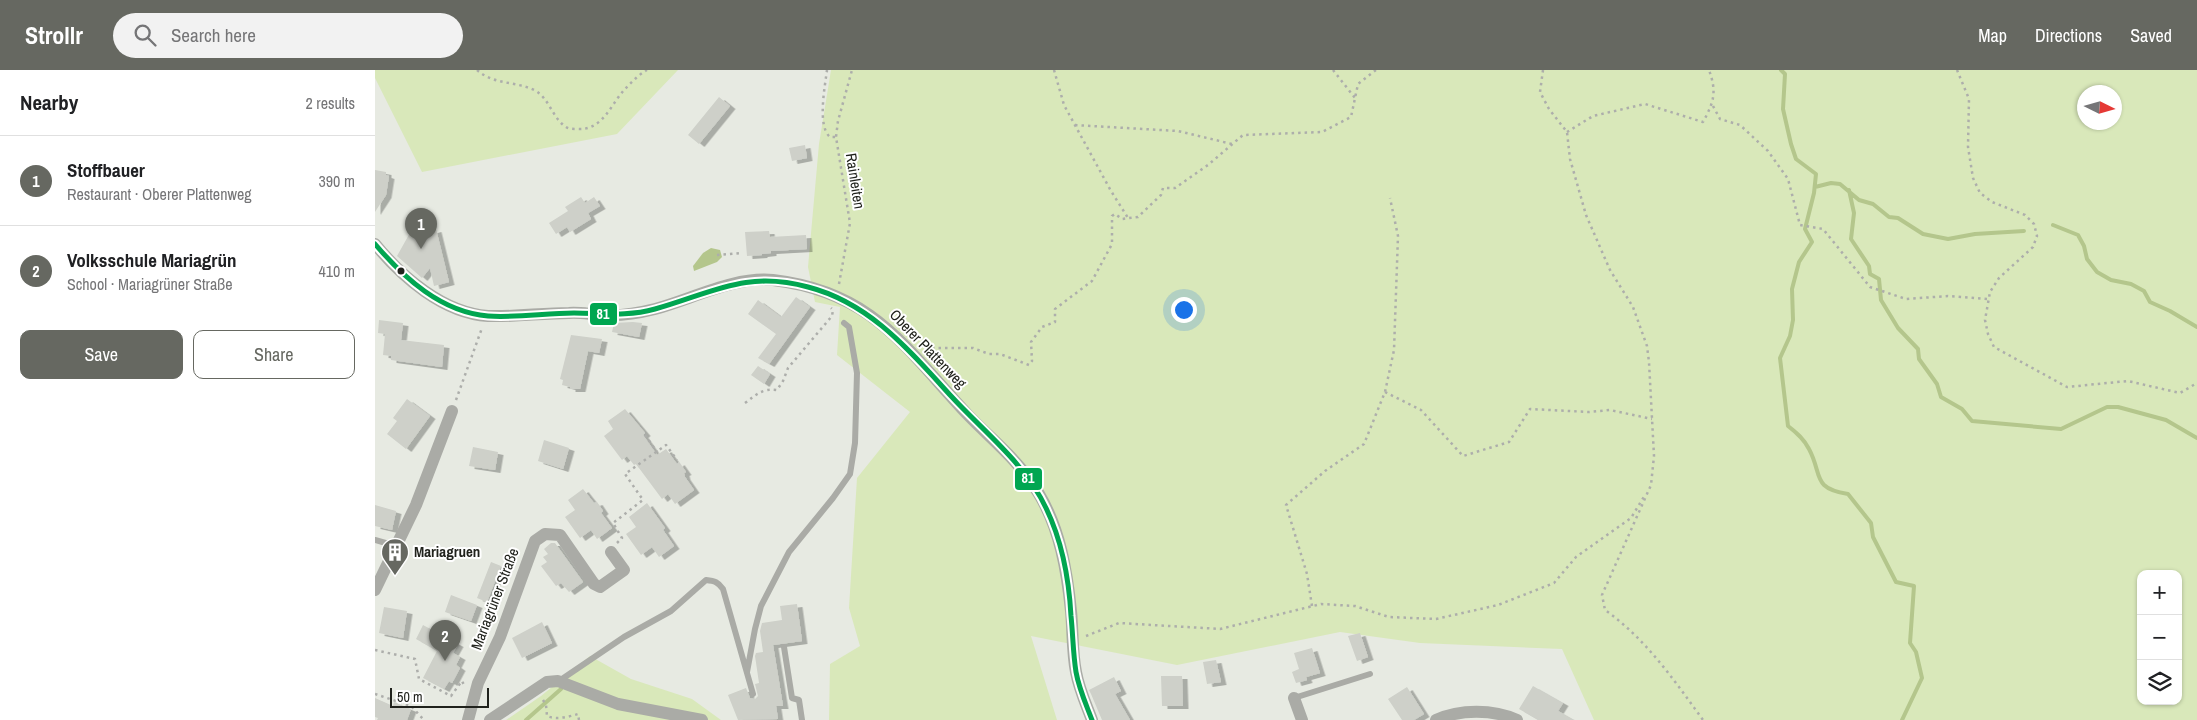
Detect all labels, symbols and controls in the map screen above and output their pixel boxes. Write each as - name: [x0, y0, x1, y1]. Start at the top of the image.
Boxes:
- search box: [113, 13, 463, 58]
- text: Strollr: [25, 19, 83, 51]
- icon: search: [131, 21, 159, 49]
- text: Search here: [171, 22, 256, 48]
- text: Map: [1978, 23, 2007, 48]
- text: Directions: [2035, 23, 2102, 48]
- text: Saved: [2130, 23, 2172, 48]
- north arrow: [2077, 85, 2122, 130]
- text: Nearby: [20, 88, 78, 117]
- text: 2 results: [305, 92, 355, 114]
- street label: Rainleiten: [841, 152, 870, 210]
- text: Stoffbauer: [67, 157, 145, 183]
- text: 1: [32, 170, 40, 192]
- text: 390 m: [319, 170, 355, 192]
- text: Restaurant · Oberer Plattenweg: [67, 183, 252, 205]
- pin: 1: [405, 208, 437, 249]
- text: Volksschule Mariagrün: [67, 247, 236, 273]
- text: 2: [32, 260, 40, 282]
- text: 410 m: [319, 260, 355, 282]
- unlabelled marker: [396, 266, 406, 276]
- text: School · Mariagrüner Straße: [67, 273, 233, 295]
- your location: [1171, 297, 1197, 323]
- line badge: 81: [589, 302, 618, 326]
- street label: Oberer Plattenweg: [885, 304, 972, 393]
- text: 81: [597, 305, 610, 323]
- button: Save: [20, 330, 183, 379]
- button: Share: [193, 330, 355, 379]
- line badge: 81: [1014, 467, 1043, 491]
- text: 81: [1022, 469, 1035, 487]
- building icon: Mariagruen: [380, 537, 410, 576]
- place label: Mariagruen: [414, 541, 480, 562]
- street label: Mariagrüner Straße: [465, 545, 524, 653]
- map controls: [2137, 570, 2182, 705]
- button: +: [2137, 570, 2182, 615]
- button: −: [2137, 615, 2182, 660]
- pin: 2: [429, 620, 461, 661]
- button: layers: [2137, 660, 2182, 705]
- scale bar: [390, 685, 489, 708]
- text: 50 m: [397, 688, 423, 706]

